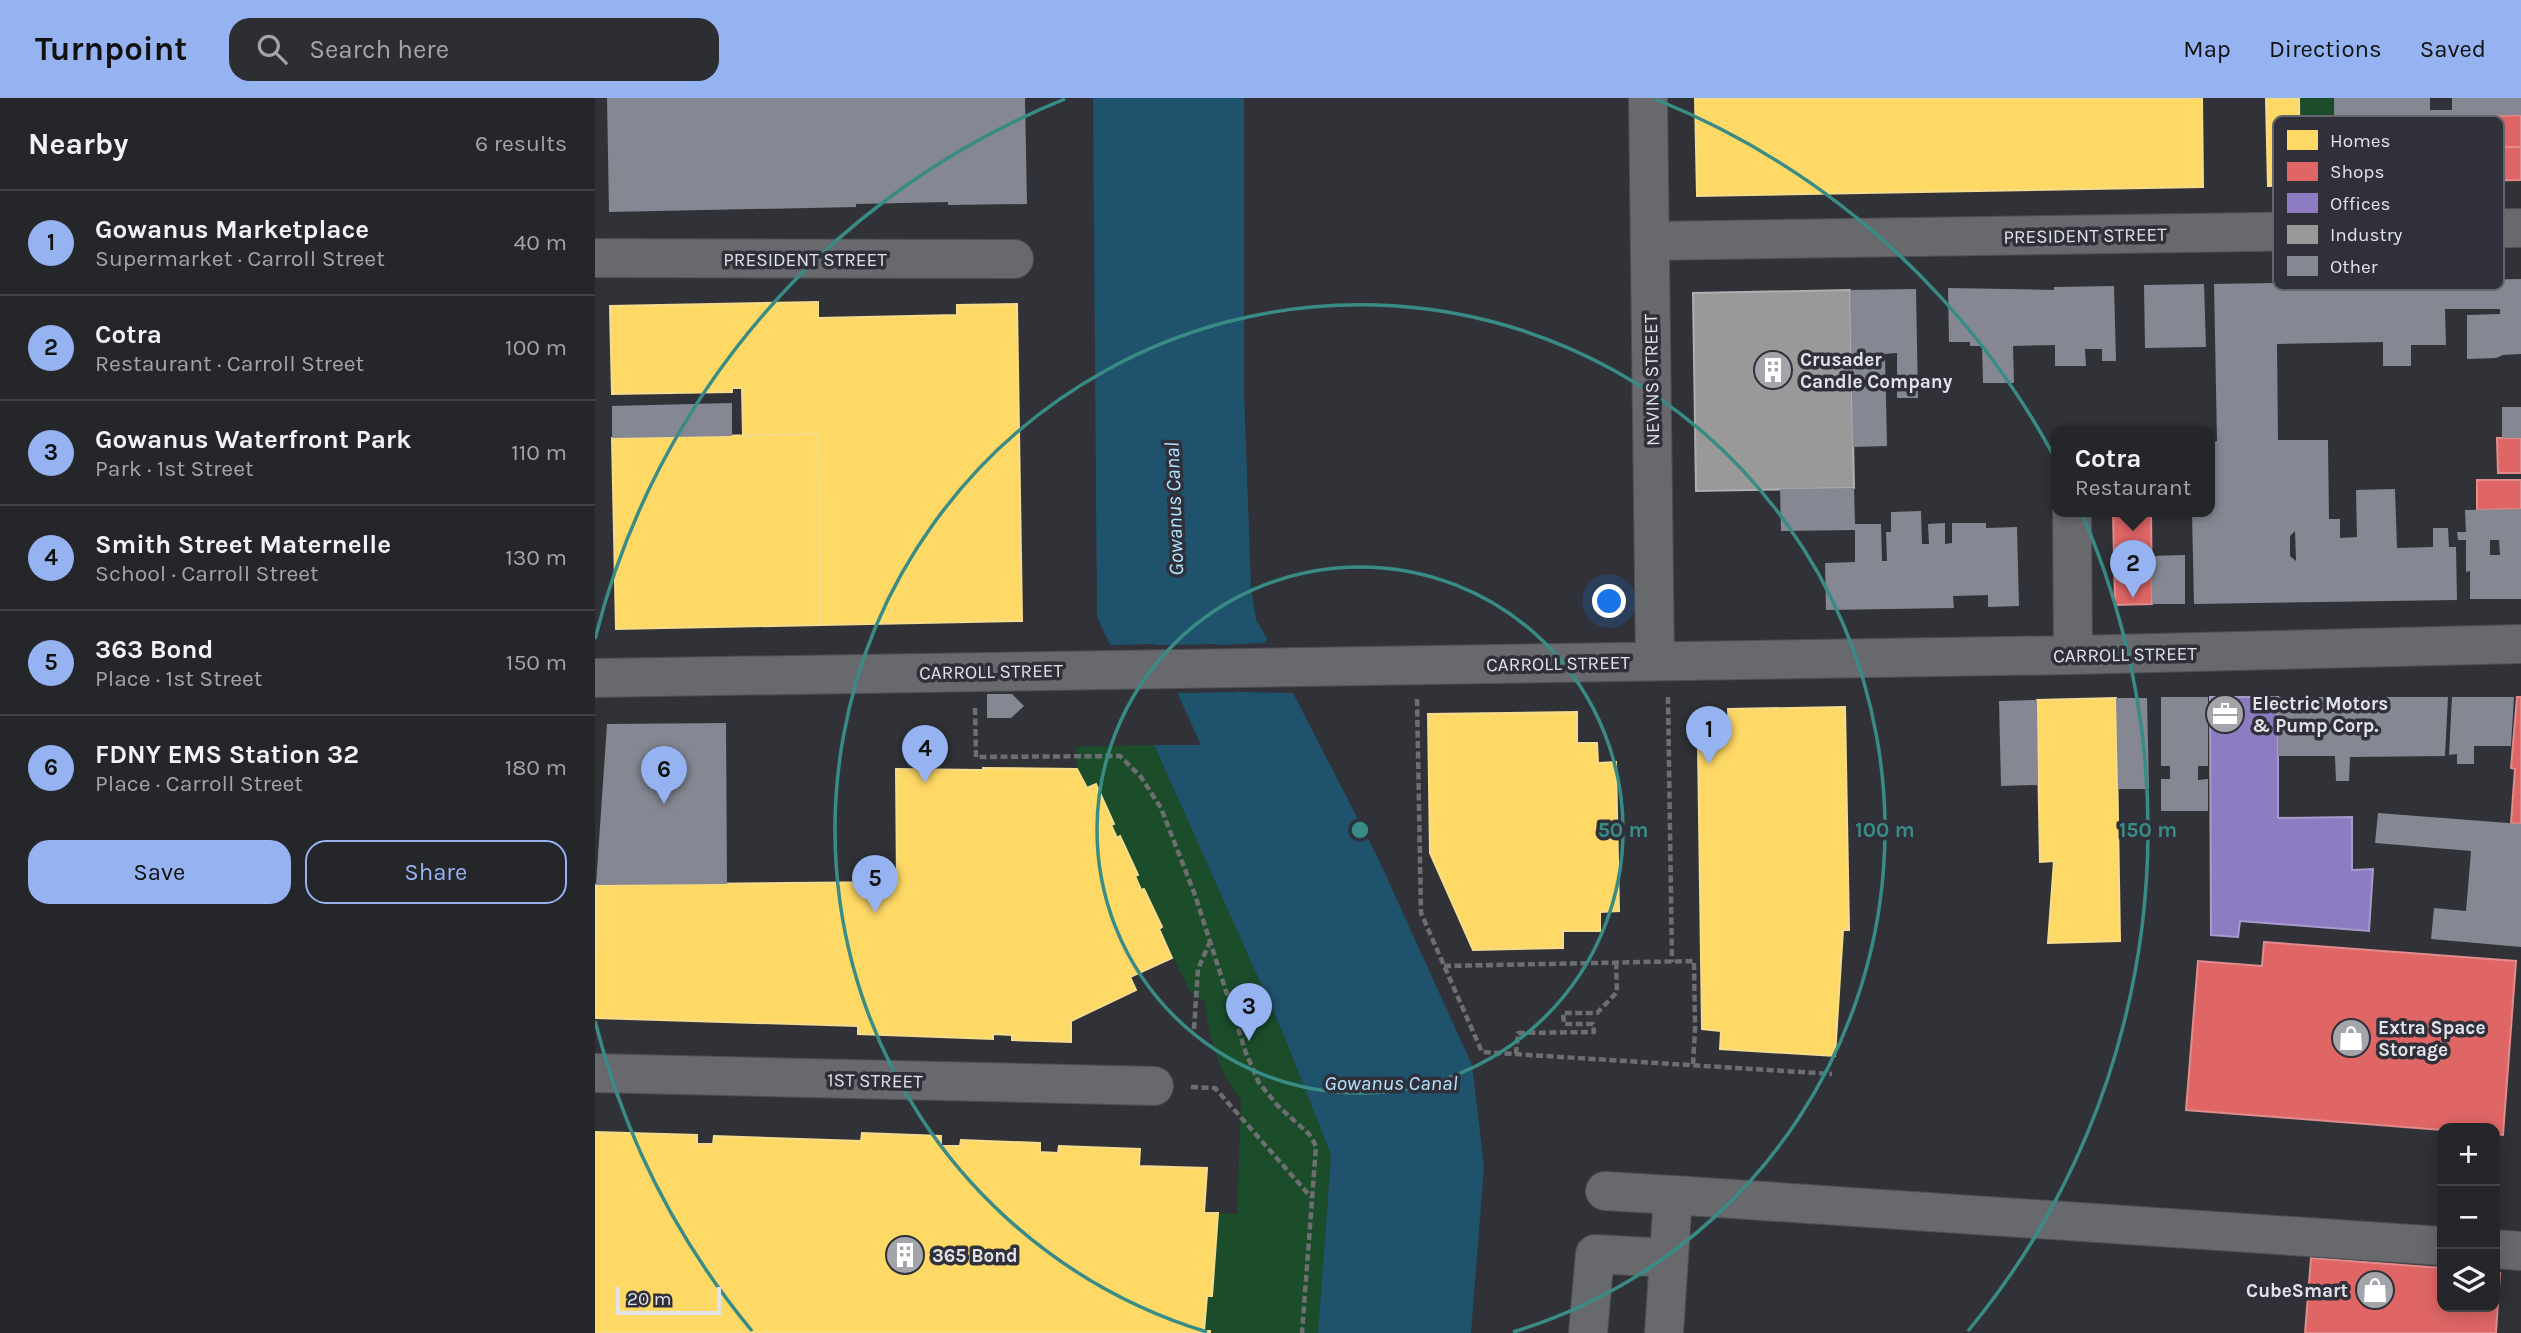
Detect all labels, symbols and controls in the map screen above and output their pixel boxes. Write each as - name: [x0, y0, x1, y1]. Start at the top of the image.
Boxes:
- search box: [229, 18, 719, 81]
- text: Turnpoint: [35, 30, 187, 68]
- icon: search: [253, 30, 291, 68]
- text: Search here: [309, 34, 449, 65]
- text: Map: [2183, 35, 2231, 63]
- text: Directions: [2269, 35, 2382, 63]
- text: Saved: [2420, 35, 2486, 63]
- legend: [2273, 116, 2504, 290]
- text: Nearby: [28, 126, 128, 162]
- text: 6 results: [475, 130, 567, 157]
- text: Homes: [2330, 130, 2391, 152]
- text: Shops: [2330, 161, 2384, 183]
- text: Offices: [2330, 193, 2391, 215]
- text: Gowanus Marketplace: [95, 214, 369, 245]
- street label: PRESIDENT STREET: [2003, 224, 2167, 248]
- text: Industry: [2330, 224, 2403, 246]
- text: 1: [47, 229, 55, 256]
- text: 40 m: [514, 229, 567, 256]
- text: Supermarket · Carroll Street: [95, 245, 385, 272]
- street label: PRESIDENT STREET: [723, 249, 887, 271]
- text: Other: [2330, 256, 2378, 278]
- street label: NEVINS STREET: [1640, 313, 1664, 446]
- text: Cotra: [95, 319, 162, 350]
- text: 2: [44, 334, 58, 361]
- text: 100 m: [505, 334, 567, 361]
- building icon: Crusader Candle Company: [1752, 349, 1794, 391]
- place label: Crusader Candle Company: [1800, 349, 1953, 393]
- text: Restaurant · Carroll Street: [95, 350, 364, 377]
- text: Gowanus Waterfront Park: [95, 424, 411, 455]
- popup: [2051, 426, 2215, 517]
- text: 3: [44, 439, 58, 466]
- text: 110 m: [511, 439, 567, 466]
- water label: Gowanus Canal: [1160, 442, 1188, 576]
- text: Cotra: [2075, 443, 2141, 474]
- text: Park · 1st Street: [95, 455, 254, 482]
- text: Restaurant: [2075, 474, 2191, 501]
- text: Smith Street Maternelle: [95, 529, 391, 560]
- pin: 2: [2110, 540, 2156, 598]
- text: 4: [44, 544, 58, 571]
- text: 130 m: [505, 544, 567, 571]
- text: School · Carroll Street: [95, 560, 319, 587]
- your location: [1592, 584, 1626, 618]
- text: 363 Bond: [95, 634, 213, 665]
- street label: CARROLL STREET: [2053, 643, 2198, 667]
- text: 5: [44, 649, 58, 676]
- text: 150 m: [506, 649, 567, 676]
- street label: CARROLL STREET: [1486, 652, 1631, 676]
- street label: CARROLL STREET: [919, 660, 1064, 684]
- text: Place · 1st Street: [95, 665, 262, 692]
- office icon: Electric Motors & Pump Corp.: [2204, 693, 2246, 735]
- place label: Electric Motors & Pump Corp.: [2252, 693, 2388, 737]
- pin: 1: [1686, 706, 1732, 764]
- pin: 4: [902, 725, 948, 783]
- text: FDNY EMS Station 32: [95, 739, 359, 770]
- pin: 6: [641, 746, 687, 804]
- text: 6: [44, 754, 58, 781]
- text: 180 m: [505, 754, 567, 781]
- text: Place · Carroll Street: [95, 770, 303, 797]
- centre of rings: [1348, 818, 1372, 842]
- text: 50 m: [1598, 818, 1648, 842]
- text: 100 m: [1855, 818, 1915, 842]
- text: 150 m: [2119, 818, 2177, 842]
- button: Save: [28, 840, 291, 904]
- button: Share: [305, 840, 567, 904]
- pin: 5: [852, 855, 898, 913]
- pin: 3: [1226, 983, 1272, 1041]
- shop icon: Extra Space Storage: [2330, 1017, 2372, 1059]
- place label: Extra Space Storage: [2378, 1017, 2485, 1061]
- street label: 1ST STREET: [827, 1069, 923, 1093]
- water label: Gowanus Canal: [1324, 1071, 1458, 1095]
- map controls: [2437, 1123, 2500, 1312]
- button: +: [2437, 1123, 2500, 1186]
- button: −: [2437, 1186, 2500, 1249]
- building icon: 365 Bond: [884, 1234, 926, 1276]
- place label: 365 Bond: [932, 1245, 1018, 1267]
- button: layers: [2437, 1249, 2500, 1312]
- shop icon: CubeSmart: [2354, 1269, 2396, 1311]
- place label: CubeSmart: [2246, 1280, 2348, 1302]
- scale bar: [616, 1284, 721, 1316]
- text: 20 m: [627, 1288, 672, 1310]

